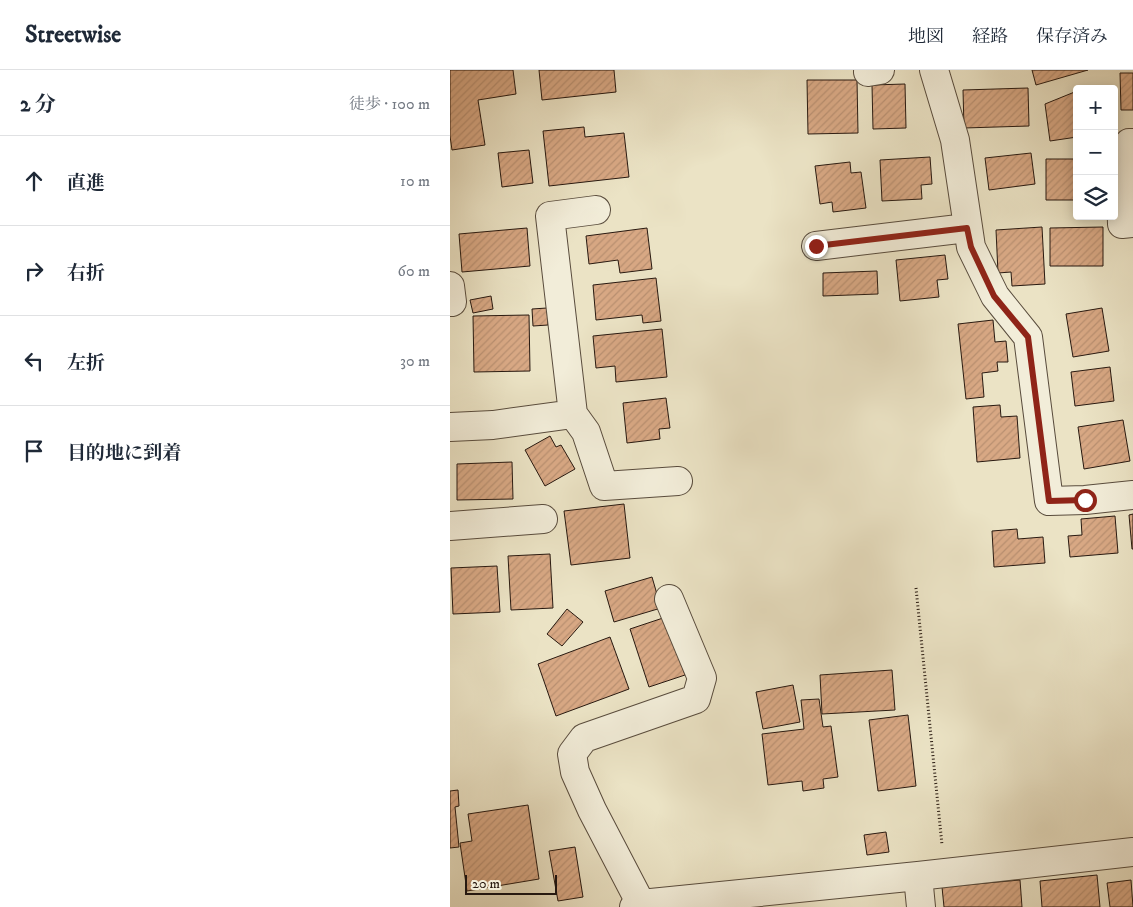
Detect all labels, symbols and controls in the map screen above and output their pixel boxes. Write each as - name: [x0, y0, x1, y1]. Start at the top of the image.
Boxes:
- text: Streetwise: [25, 20, 121, 50]
- text: 地図: [908, 26, 944, 48]
- text: 経路: [972, 26, 1008, 48]
- text: 保存済み: [1036, 26, 1108, 48]
- map controls: [1073, 85, 1118, 220]
- button: +: [1073, 85, 1118, 130]
- text: 2 分: [20, 92, 56, 118]
- text: 徒歩 · 100 m: [349, 94, 430, 114]
- button: −: [1073, 130, 1118, 175]
- icon: ahead: [20, 167, 48, 195]
- text: 10 m: [400, 171, 430, 191]
- text: 直進: [67, 172, 105, 195]
- button: layers: [1073, 175, 1118, 220]
- route end: [805, 235, 828, 258]
- icon: right: [20, 257, 48, 285]
- text: 60 m: [398, 261, 430, 281]
- text: 右折: [67, 262, 105, 285]
- icon: left: [20, 347, 48, 375]
- text: 30 m: [400, 351, 430, 371]
- text: 左折: [67, 352, 105, 375]
- icon: arrive: [20, 437, 48, 465]
- text: 目的地に到着: [67, 442, 181, 465]
- route start: [1074, 489, 1097, 512]
- scale bar: [465, 872, 558, 895]
- text: 20 m: [472, 875, 500, 893]

